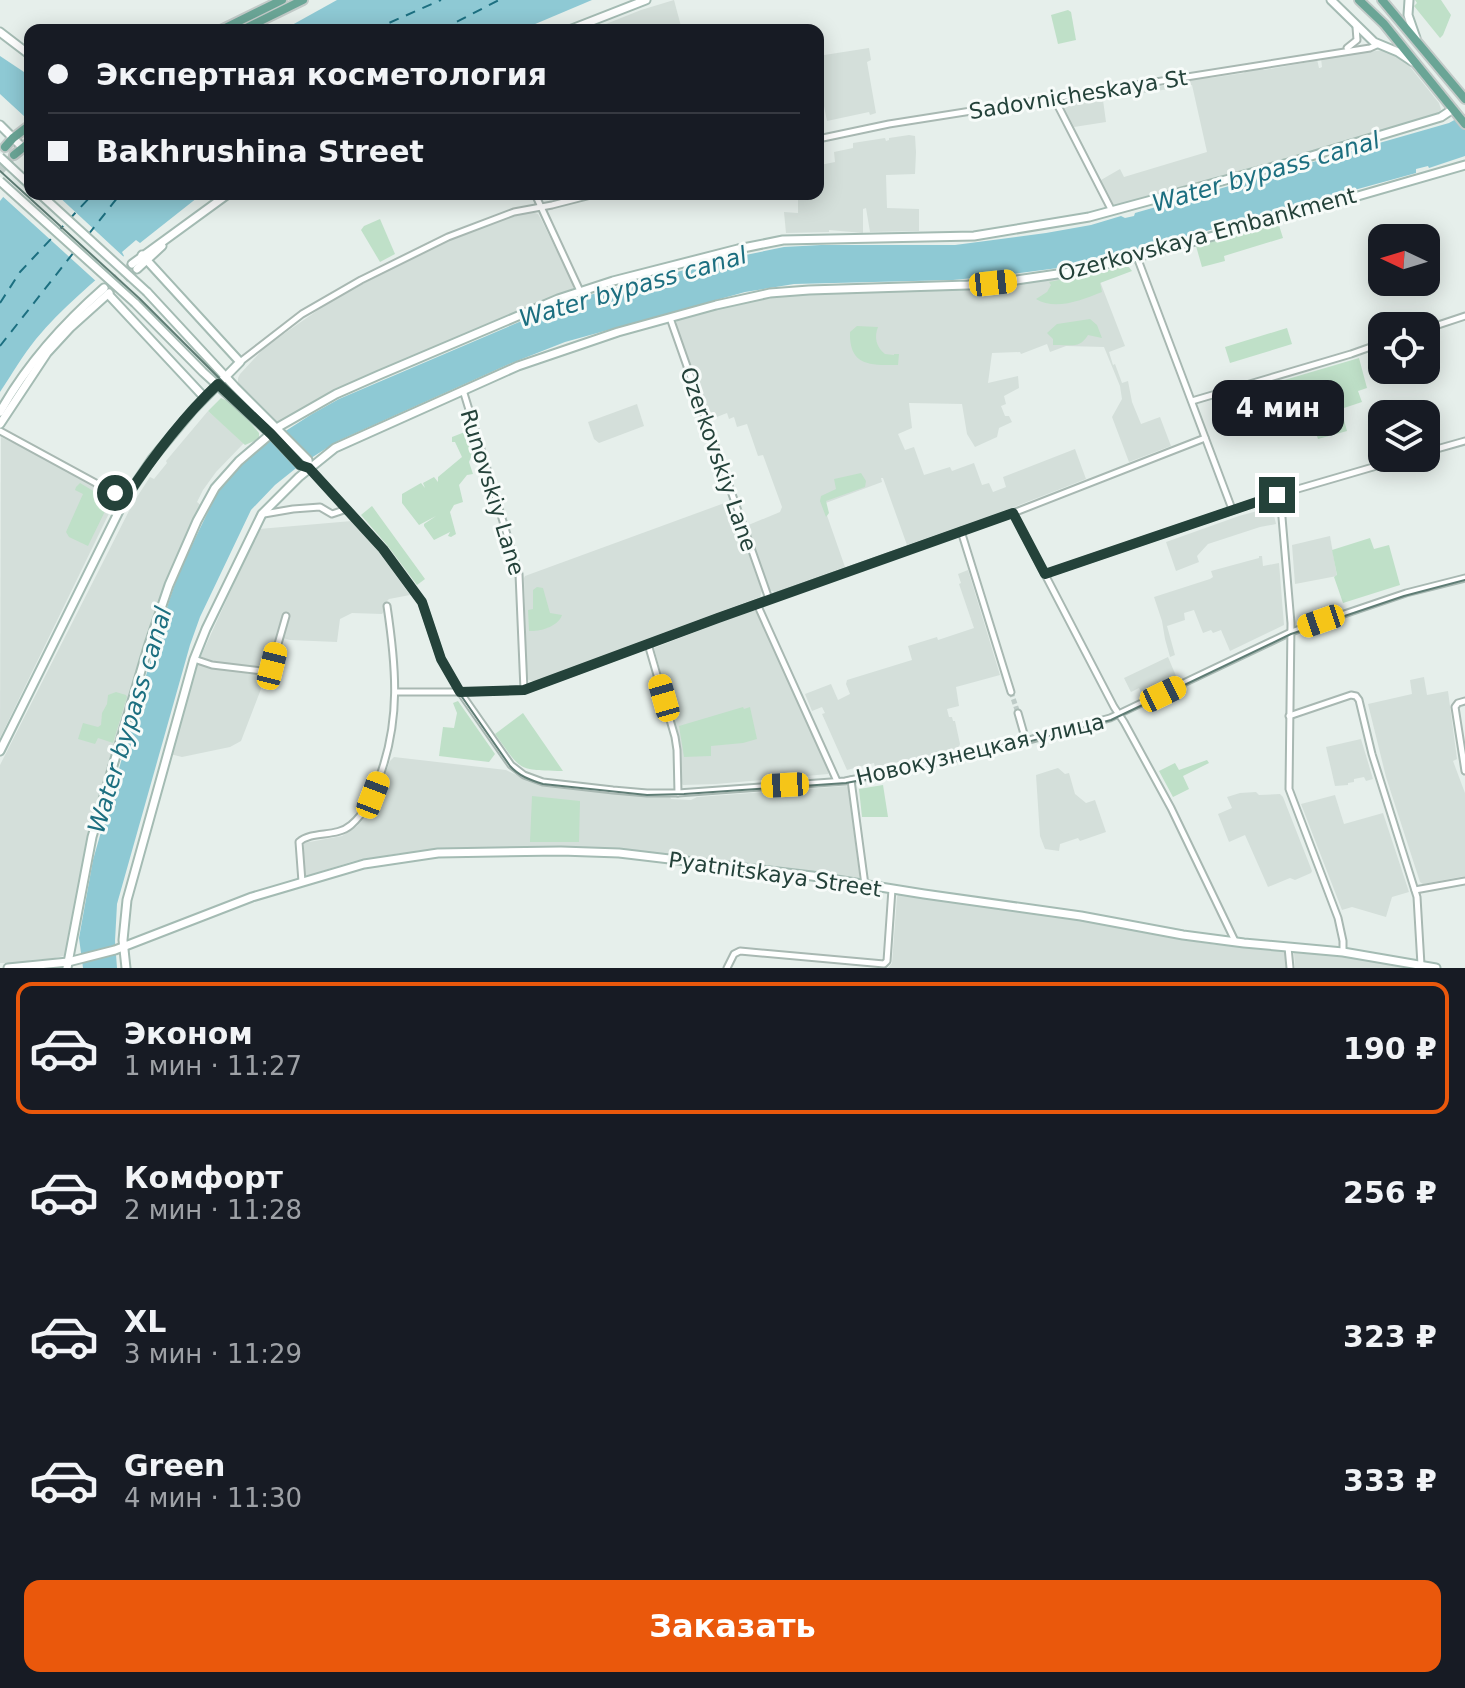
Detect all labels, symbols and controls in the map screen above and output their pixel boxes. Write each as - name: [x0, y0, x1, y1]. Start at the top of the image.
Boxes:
- text: Экспертная косметология: [96, 57, 547, 92]
- street label: Sadovnicheskaya St: [967, 65, 1189, 124]
- water label: Water bypass canal: [1149, 126, 1383, 218]
- text: Bakhrushina Street: [96, 134, 424, 169]
- street label: Ozerkovskaya Embankment: [1055, 182, 1359, 286]
- north arrow: [1368, 224, 1440, 296]
- map controls: [1368, 224, 1440, 472]
- water label: Water bypass canal: [516, 241, 750, 333]
- car: [968, 269, 1018, 297]
- button: locate: [1368, 312, 1440, 384]
- street label: Ozerkovskiy Lane: [675, 364, 762, 555]
- callout: 4 мин: [1211, 379, 1343, 435]
- text: 4 мин: [1236, 393, 1320, 423]
- button: layers: [1368, 400, 1440, 472]
- street label: Runovskiy Lane: [455, 406, 530, 578]
- route start: [97, 475, 133, 511]
- route end: [1259, 477, 1295, 513]
- car: [1294, 602, 1348, 640]
- water label: Water bypass canal: [82, 603, 178, 837]
- car: [255, 640, 289, 692]
- car: [646, 672, 682, 724]
- car: [1136, 673, 1190, 715]
- street label: Новокузнецкая улица: [853, 709, 1107, 790]
- car: [353, 768, 393, 822]
- car: [760, 772, 810, 798]
- street label: Pyatnitskaya Street: [667, 847, 883, 902]
- icon: car: [28, 1012, 100, 1084]
- text: Эконом: [124, 1016, 253, 1051]
- text: 190 ₽: [1343, 1031, 1437, 1066]
- text: 1 мин · 11:27: [124, 1051, 302, 1081]
- icon: car: [28, 1156, 100, 1228]
- text: Комфорт: [124, 1160, 283, 1195]
- text: 256 ₽: [1343, 1175, 1437, 1210]
- text: 2 мин · 11:28: [124, 1195, 302, 1225]
- icon: car: [28, 1300, 100, 1372]
- text: XL: [124, 1304, 166, 1339]
- text: 323 ₽: [1343, 1319, 1437, 1354]
- text: 3 мин · 11:29: [124, 1339, 302, 1369]
- icon: car: [28, 1444, 100, 1516]
- text: Green: [124, 1448, 225, 1483]
- text: 333 ₽: [1343, 1463, 1437, 1498]
- text: 4 мин · 11:30: [124, 1483, 302, 1513]
- button: Заказать: [24, 1580, 1441, 1672]

